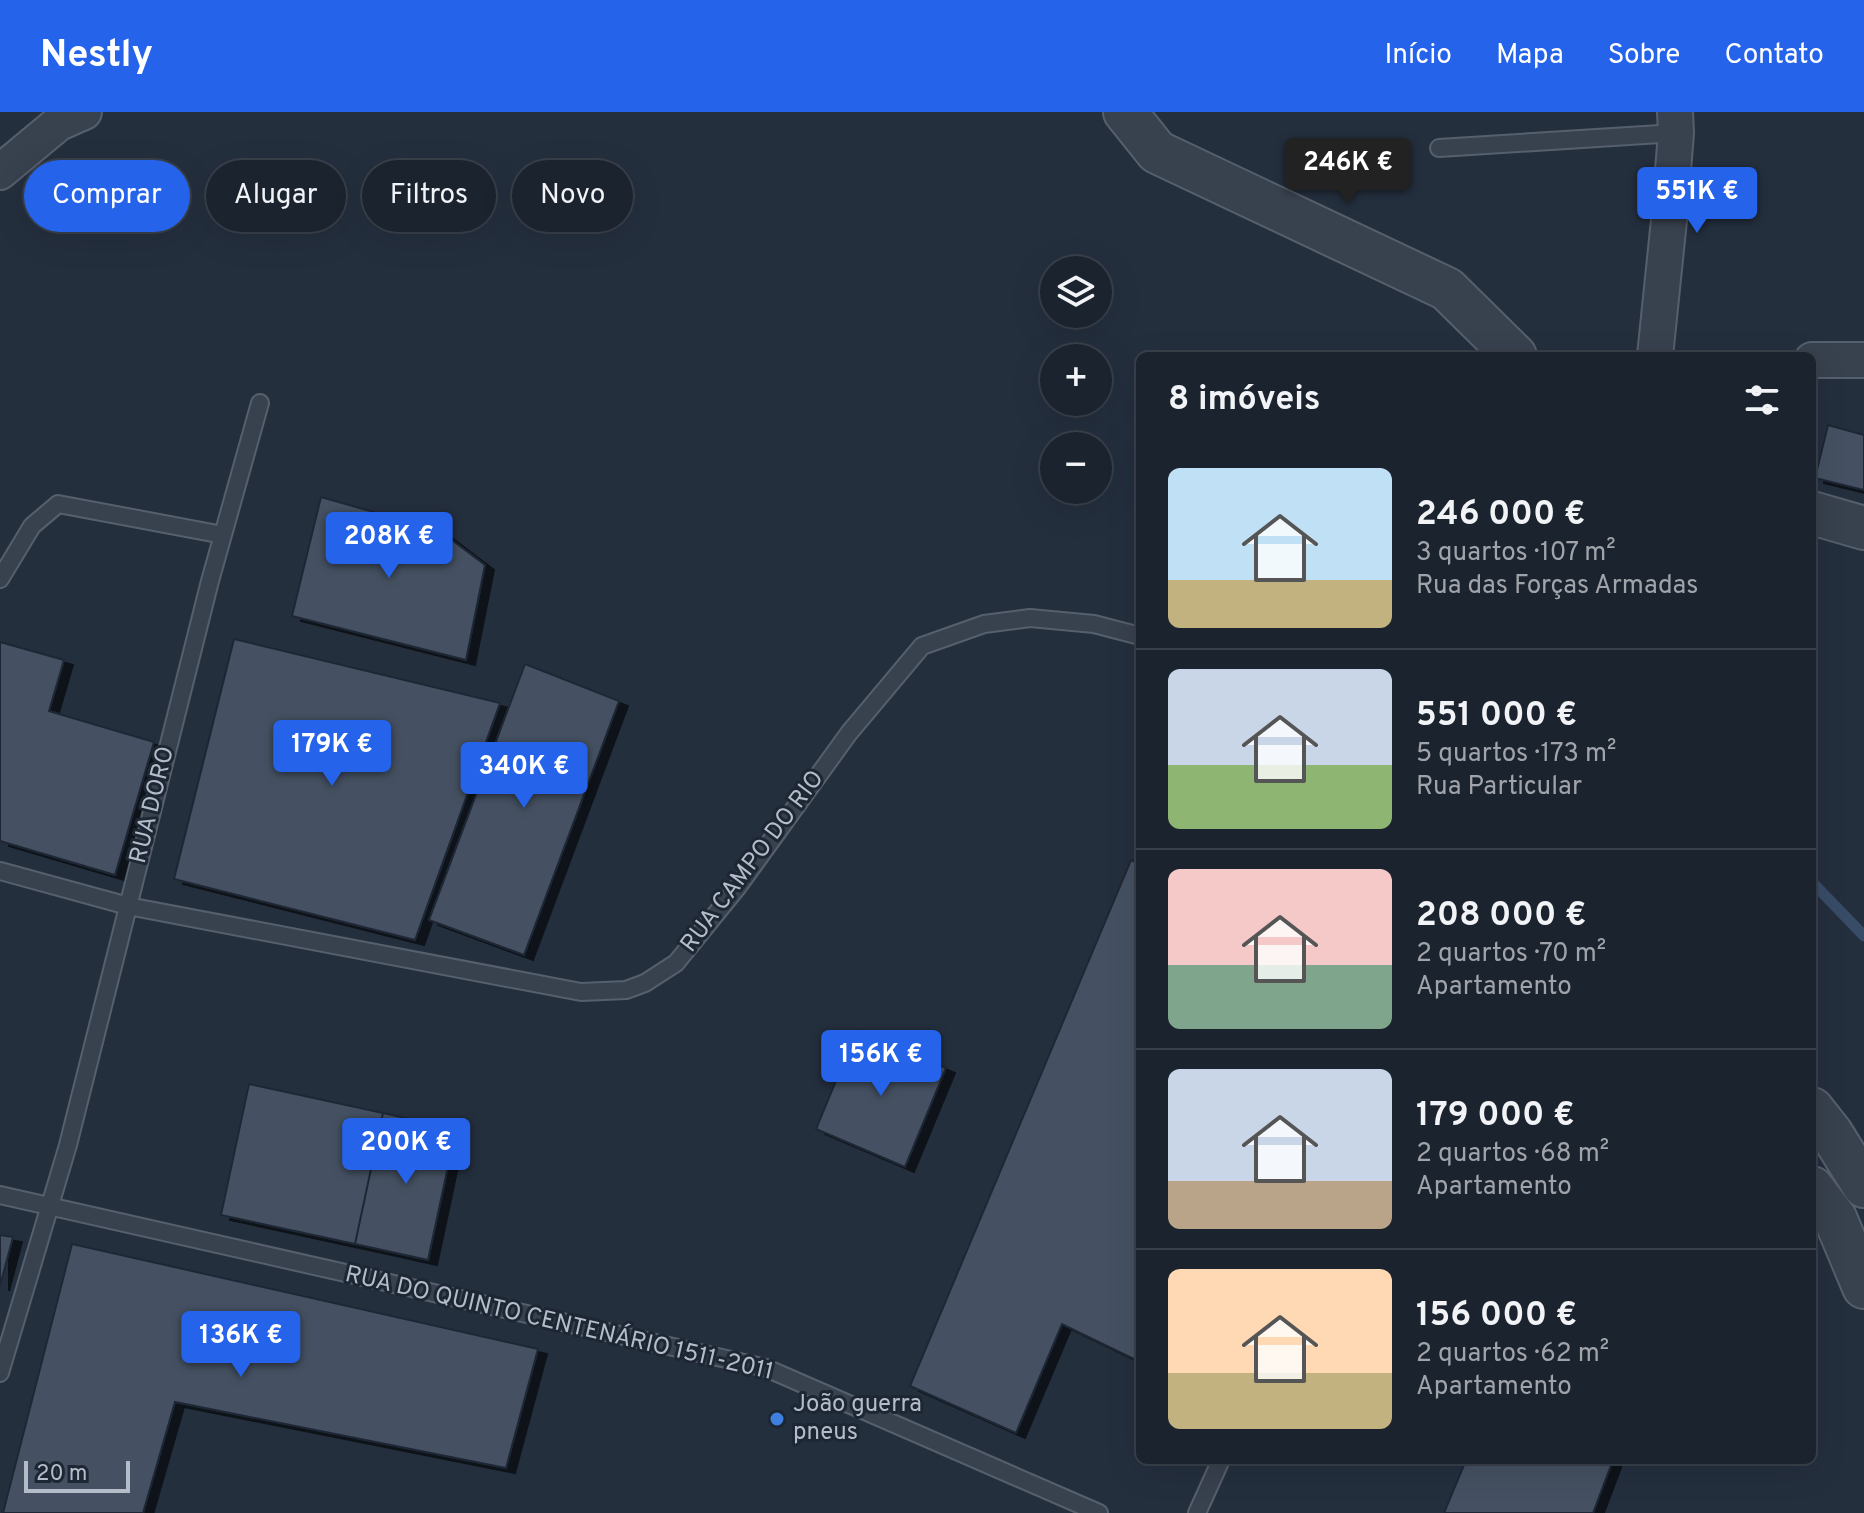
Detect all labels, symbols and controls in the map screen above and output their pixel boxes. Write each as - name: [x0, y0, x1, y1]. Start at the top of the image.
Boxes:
- text: Nestly: [40, 32, 153, 81]
- text: Início: [1384, 38, 1452, 74]
- text: Mapa: [1496, 38, 1564, 74]
- text: Sobre: [1608, 38, 1680, 74]
- text: Contato: [1724, 38, 1824, 74]
- pin: 246K €: [1283, 138, 1413, 206]
- text: 246K €: [1303, 147, 1393, 180]
- chip: Comprar: [24, 160, 190, 232]
- chip: Alugar: [206, 160, 346, 232]
- chip: Filtros: [362, 160, 496, 232]
- chip: Novo: [512, 160, 633, 232]
- pin: 551K €: [1632, 167, 1762, 235]
- text: 551K €: [1655, 176, 1739, 209]
- map controls: [1040, 256, 1112, 504]
- button: layers: [1040, 256, 1112, 328]
- button: +: [1040, 344, 1112, 416]
- icon: filters: [1740, 378, 1784, 422]
- text: 8 imóveis: [1168, 379, 1321, 422]
- button: −: [1040, 432, 1112, 504]
- text: 246 000 €: [1416, 494, 1585, 537]
- icon: home: [1232, 500, 1328, 596]
- pin: 208K €: [324, 512, 454, 580]
- text: 208K €: [344, 521, 434, 554]
- text: 3 quartos · 107 m²: [1416, 537, 1616, 570]
- text: Rua das Forças Armadas: [1416, 570, 1699, 603]
- text: 551 000 €: [1416, 695, 1577, 738]
- icon: home: [1232, 701, 1328, 797]
- pin: 179K €: [267, 720, 397, 788]
- text: 179K €: [291, 729, 373, 762]
- text: 5 quartos · 173 m²: [1416, 738, 1616, 771]
- pin: 340K €: [459, 742, 589, 810]
- street label: RUA DORO: [124, 743, 182, 867]
- text: 340K €: [479, 751, 569, 784]
- street label: RUA CAMPO DO RIO: [675, 765, 831, 959]
- text: Rua Particular: [1416, 771, 1582, 804]
- text: 208 000 €: [1416, 895, 1586, 938]
- icon: home: [1232, 901, 1328, 997]
- text: 2 quartos · 70 m²: [1416, 938, 1606, 971]
- text: Apartamento: [1416, 971, 1572, 1004]
- pin: 156K €: [816, 1030, 946, 1098]
- text: 156K €: [839, 1039, 923, 1072]
- text: 179 000 €: [1416, 1095, 1575, 1138]
- icon: home: [1232, 1101, 1328, 1197]
- pin: 200K €: [341, 1118, 471, 1186]
- text: 200K €: [360, 1127, 452, 1160]
- text: 2 quartos · 68 m²: [1416, 1138, 1609, 1171]
- text: Apartamento: [1416, 1171, 1572, 1204]
- street label: RUA DO QUINTO CENTENÁRIO 1511-2011: [342, 1258, 777, 1388]
- text: 156 000 €: [1416, 1295, 1577, 1338]
- icon: home: [1232, 1301, 1328, 1397]
- pin: 136K €: [176, 1311, 306, 1379]
- text: 136K €: [199, 1320, 283, 1353]
- text: 2 quartos · 62 m²: [1416, 1338, 1609, 1371]
- text: Apartamento: [1416, 1371, 1572, 1404]
- place label: João guerra pneus: [793, 1390, 922, 1448]
- marker: João guerra pneus: [768, 1410, 786, 1428]
- scale bar: [24, 1457, 130, 1493]
- text: 20 m: [36, 1461, 87, 1488]

